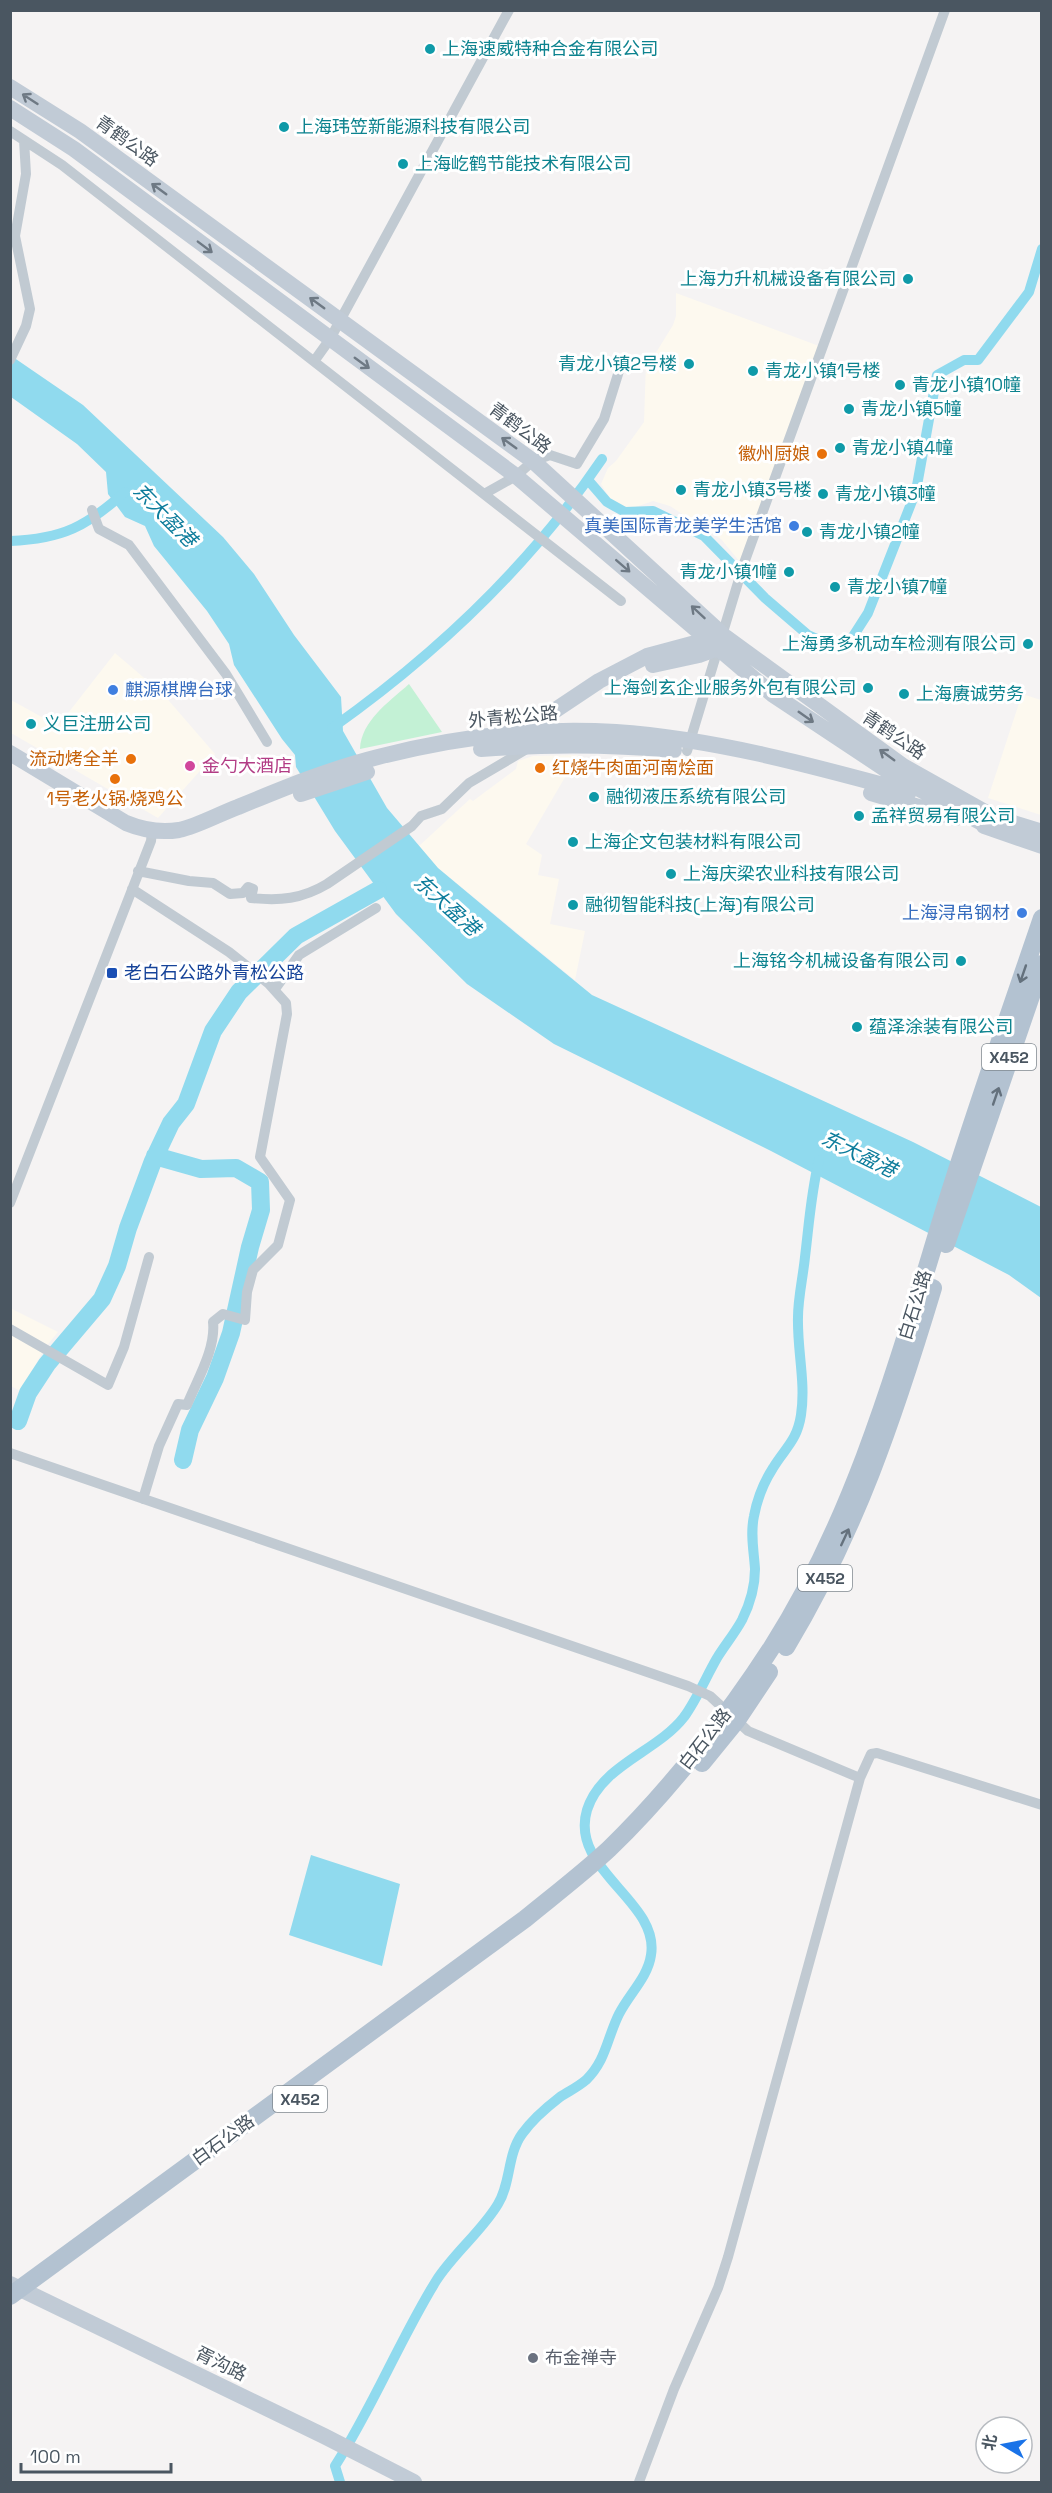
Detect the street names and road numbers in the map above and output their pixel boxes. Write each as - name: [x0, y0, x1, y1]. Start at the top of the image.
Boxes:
- street label: 青鹤公路: [91, 110, 163, 171]
- street label: 青鹤公路: [485, 397, 556, 458]
- street label: 外青松公路: [467, 701, 559, 732]
- street label: 青鹤公路: [858, 705, 931, 764]
- road number: X452: [982, 1044, 1036, 1070]
- street label: 白石公路: [893, 1267, 936, 1343]
- road number: X452: [798, 1565, 852, 1591]
- street label: 白石公路: [673, 1703, 736, 1774]
- road number: X452: [273, 2086, 327, 2112]
- street label: 白石公路: [187, 2109, 259, 2170]
- street label: 胥沟路: [192, 2341, 251, 2386]

